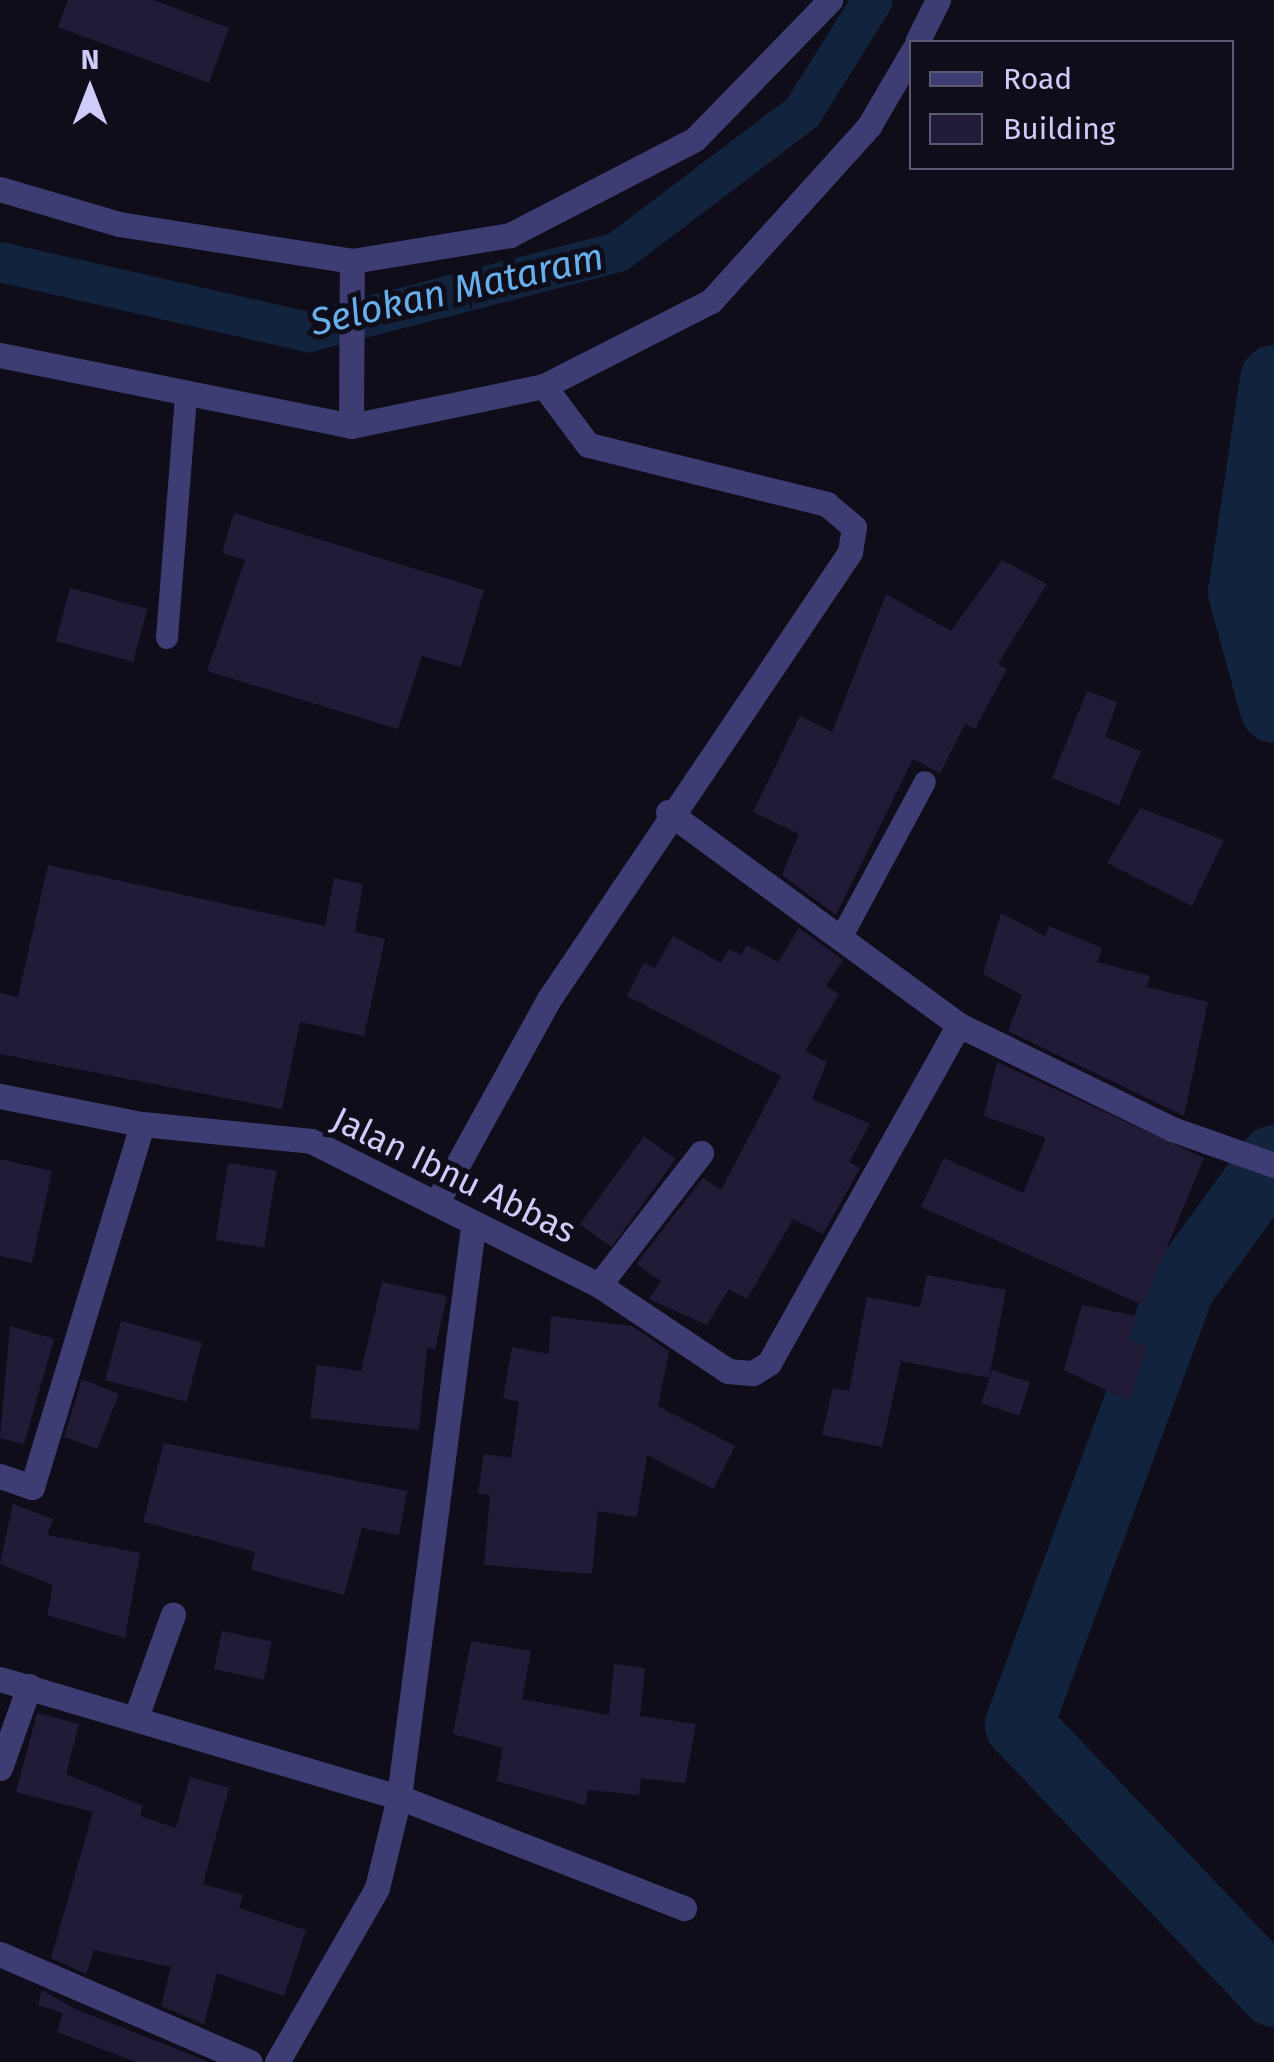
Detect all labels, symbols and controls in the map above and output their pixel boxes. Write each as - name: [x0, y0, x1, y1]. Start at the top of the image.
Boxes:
- north arrow: [40, 40, 140, 140]
- legend: [909, 40, 1234, 170]
- text: N: [81, 43, 99, 76]
- text: Road: [1003, 61, 1072, 97]
- text: Building: [1003, 111, 1115, 147]
- water label: Selokan Mataram: [306, 234, 608, 346]
- street label: Jalan Ibnu Abbas: [325, 1098, 583, 1252]

